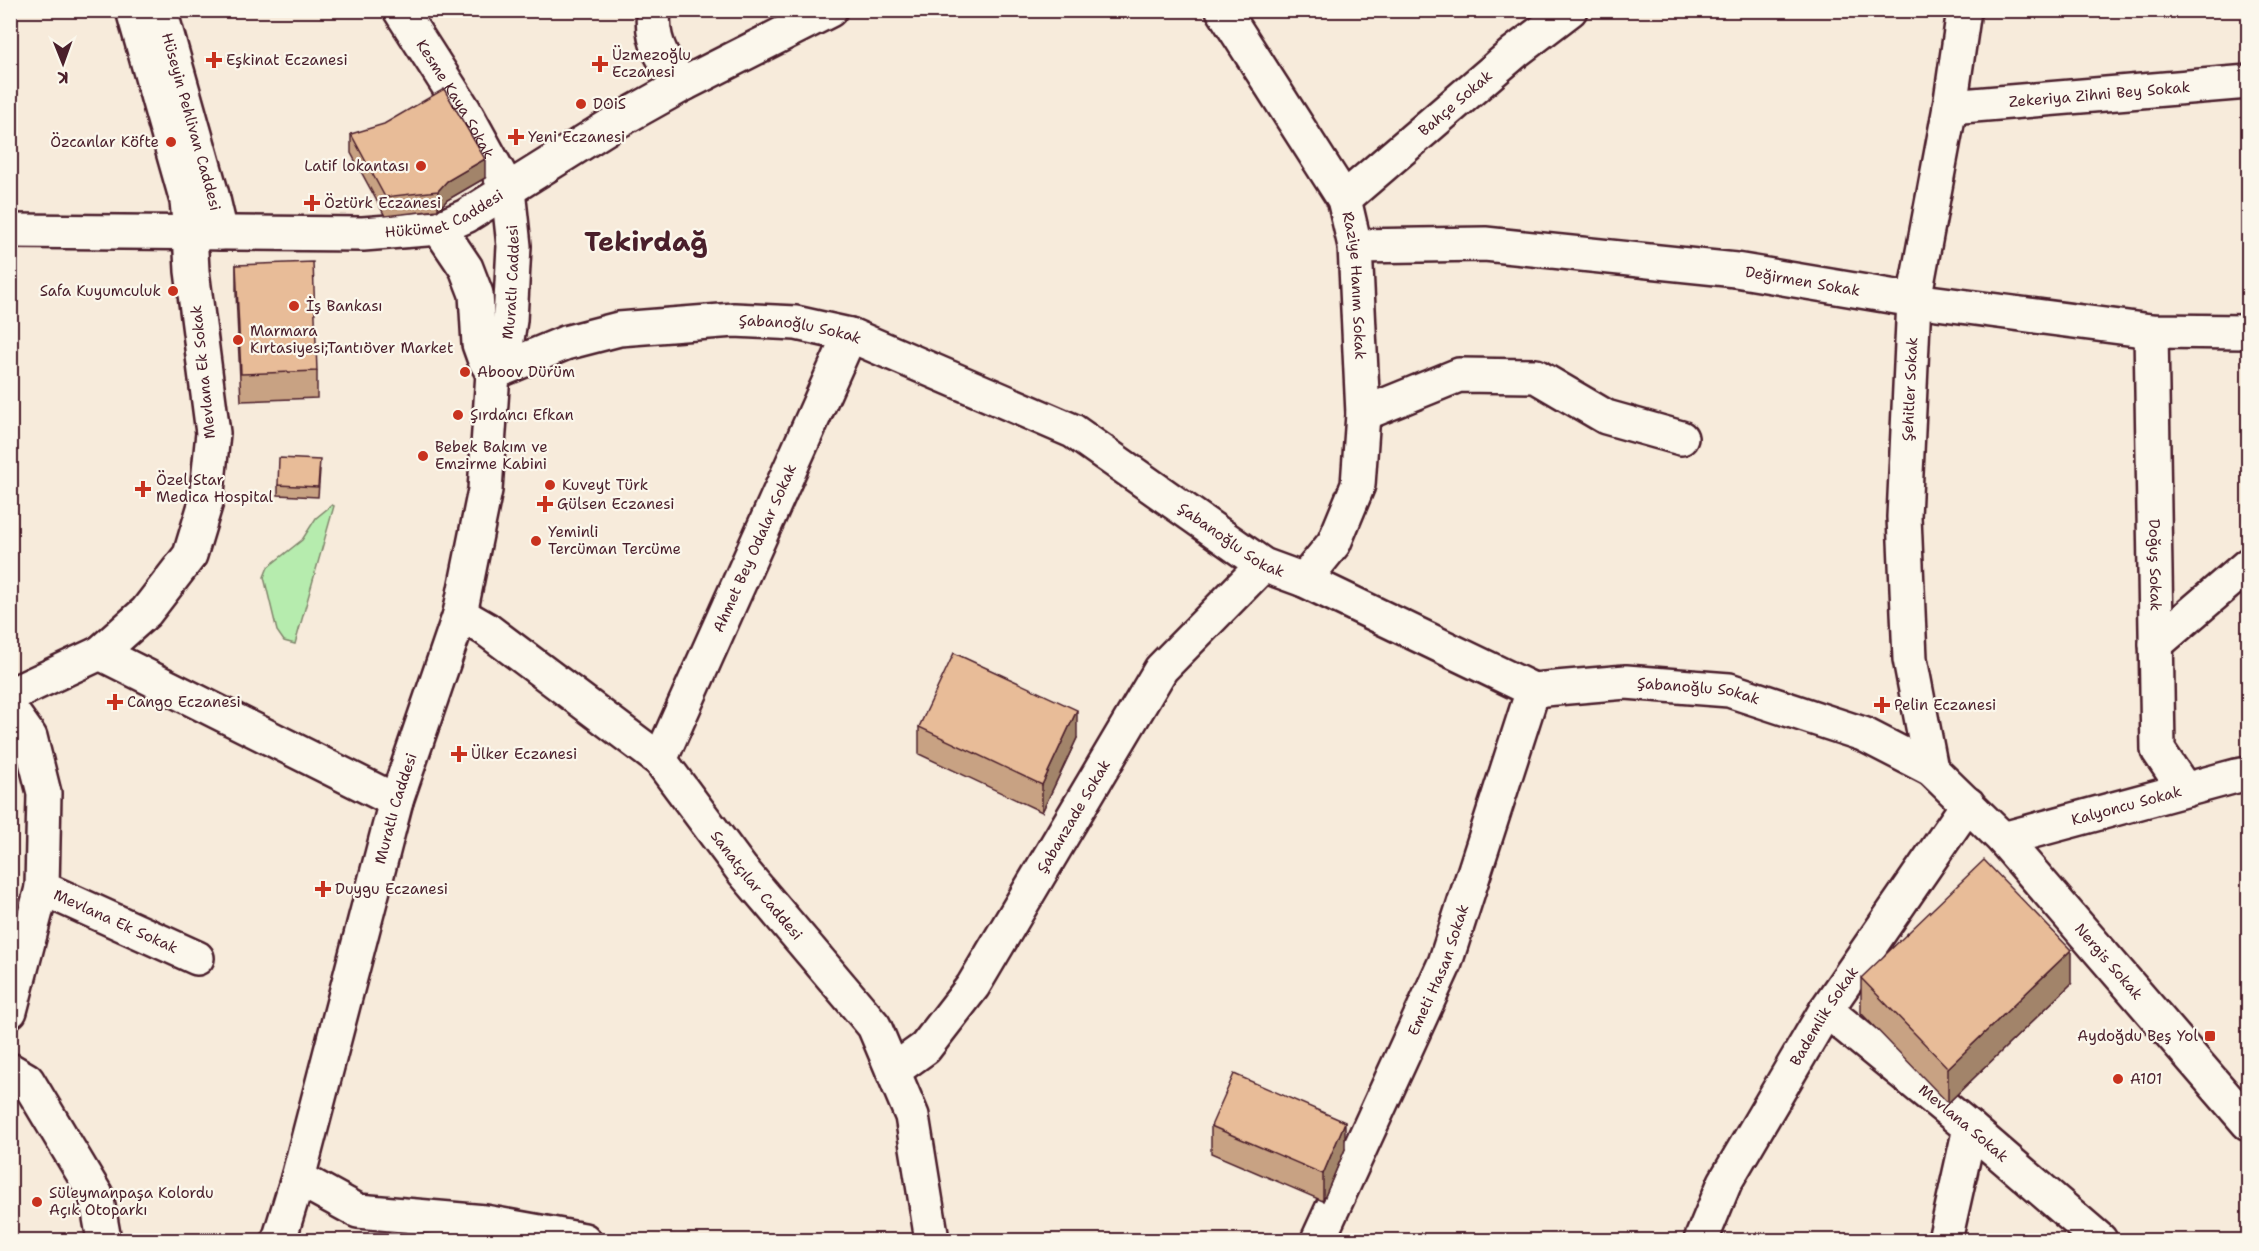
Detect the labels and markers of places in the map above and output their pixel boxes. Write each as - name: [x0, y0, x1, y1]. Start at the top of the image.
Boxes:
- place label: Üzmezoğlu Eczanesi: [612, 45, 691, 82]
- place label: Eşkinat Eczanesi: [226, 50, 348, 70]
- marker: Eşkinat Eczanesi: [207, 53, 221, 67]
- marker: Üzmezoğlu Eczanesi: [593, 57, 607, 71]
- place label: DOiS: [593, 94, 626, 114]
- marker: DOiS: [574, 97, 588, 111]
- place label: Yeni Eczanesi: [528, 127, 625, 147]
- marker: Yeni Eczanesi: [509, 130, 523, 144]
- place label: Özcanlar Köfte: [50, 132, 159, 152]
- marker: Özcanlar Köfte: [164, 135, 178, 149]
- place label: Latif lokantası: [304, 156, 409, 176]
- marker: Latif lokantası: [414, 159, 428, 173]
- place label: Öztürk Eczanesi: [324, 193, 441, 213]
- marker: Öztürk Eczanesi: [305, 196, 319, 210]
- place label: Safa Kuyumculuk: [40, 281, 161, 301]
- marker: Safa Kuyumculuk: [166, 284, 180, 298]
- place label: İş Bankası: [306, 296, 383, 316]
- marker: İş Bankası: [287, 299, 301, 313]
- place label: Marmara Kırtasiyesi;Tantıöver Market: [250, 321, 454, 358]
- marker: Marmara Kırtasiyesi;Tantıöver Market: [231, 333, 245, 347]
- place label: Aboov Dürüm: [477, 362, 575, 382]
- marker: Aboov Dürüm: [458, 365, 472, 379]
- place label: Şırdancı Efkan: [470, 405, 574, 425]
- marker: Şırdancı Efkan: [451, 408, 465, 422]
- place label: Bebek Bakım ve Emzirme Kabini: [435, 437, 548, 474]
- marker: Bebek Bakım ve Emzirme Kabini: [416, 449, 430, 463]
- place label: Özel Star Medica Hospital: [156, 470, 274, 507]
- place label: Kuveyt Türk: [562, 475, 648, 495]
- marker: Kuveyt Türk: [543, 478, 557, 492]
- marker: Özel Star Medica Hospital: [134, 480, 152, 498]
- place label: Gülsen Eczanesi: [557, 494, 675, 514]
- marker: Gülsen Eczanesi: [538, 497, 552, 511]
- place label: Yeminli Tercüman Tercüme: [548, 522, 681, 559]
- marker: Yeminli Tercüman Tercüme: [529, 534, 543, 548]
- place label: Cango Eczanesi: [127, 692, 241, 712]
- marker: Cango Eczanesi: [108, 695, 122, 709]
- place label: Pelin Eczanesi: [1894, 695, 1996, 715]
- marker: Pelin Eczanesi: [1875, 698, 1889, 712]
- place label: Ülker Eczanesi: [471, 744, 577, 764]
- marker: Ülker Eczanesi: [452, 747, 466, 761]
- place label: Duygu Eczanesi: [335, 879, 448, 899]
- marker: Duygu Eczanesi: [316, 882, 330, 896]
- place label: Aydoğdu Beş Yol: [2077, 1026, 2198, 1046]
- marker: Aydoğdu Beş Yol: [2203, 1029, 2217, 1043]
- place label: A101: [2130, 1069, 2162, 1089]
- marker: A101: [2111, 1072, 2125, 1086]
- place label: Süleymanpaşa Kolordu Açık Otoparkı: [49, 1183, 214, 1220]
- marker: Süleymanpaşa Kolordu Açık Otoparkı: [30, 1195, 44, 1209]

